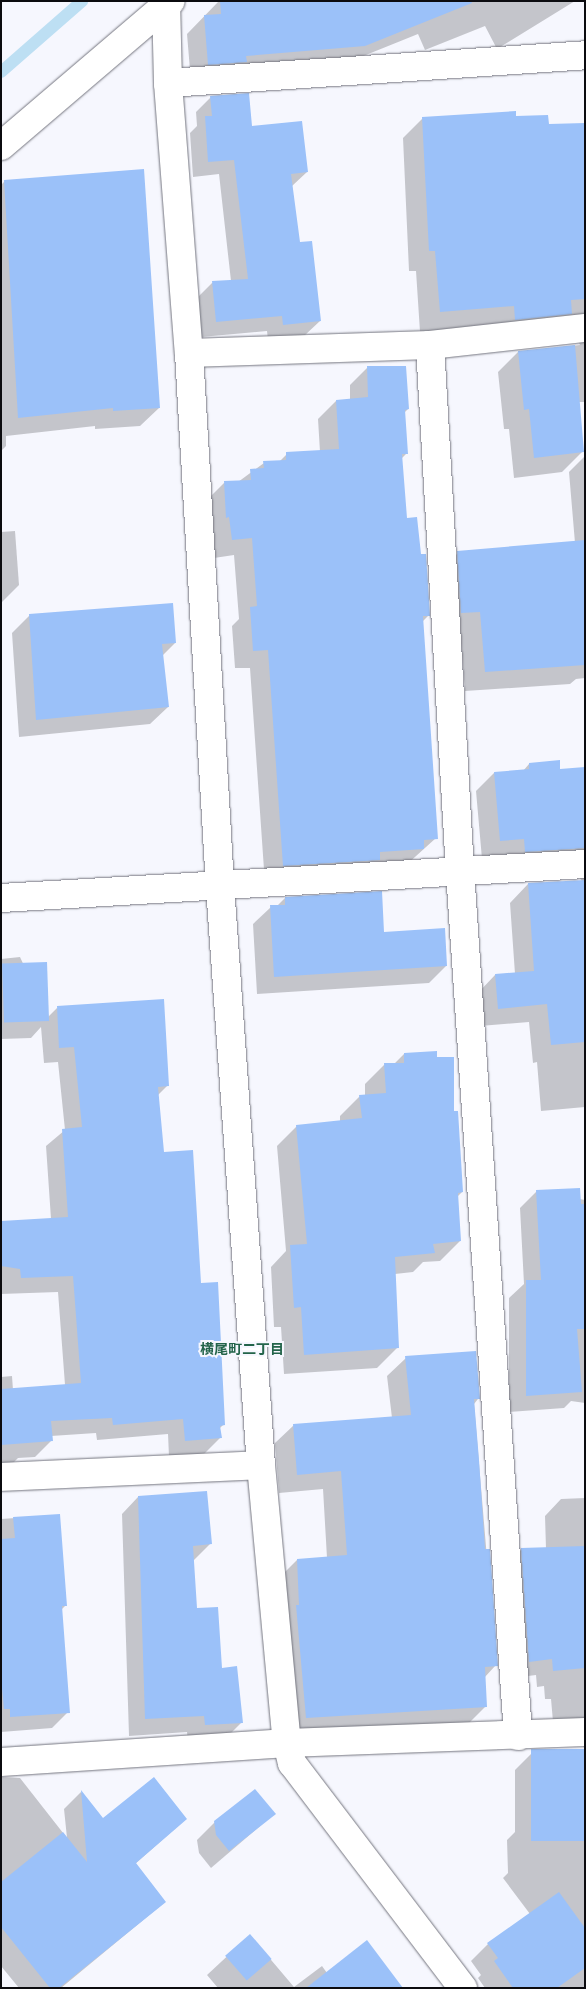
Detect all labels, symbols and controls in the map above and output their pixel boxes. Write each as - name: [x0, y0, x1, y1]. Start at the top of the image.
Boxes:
- district label: 横尾町二丁目: [200, 1342, 284, 1358]

